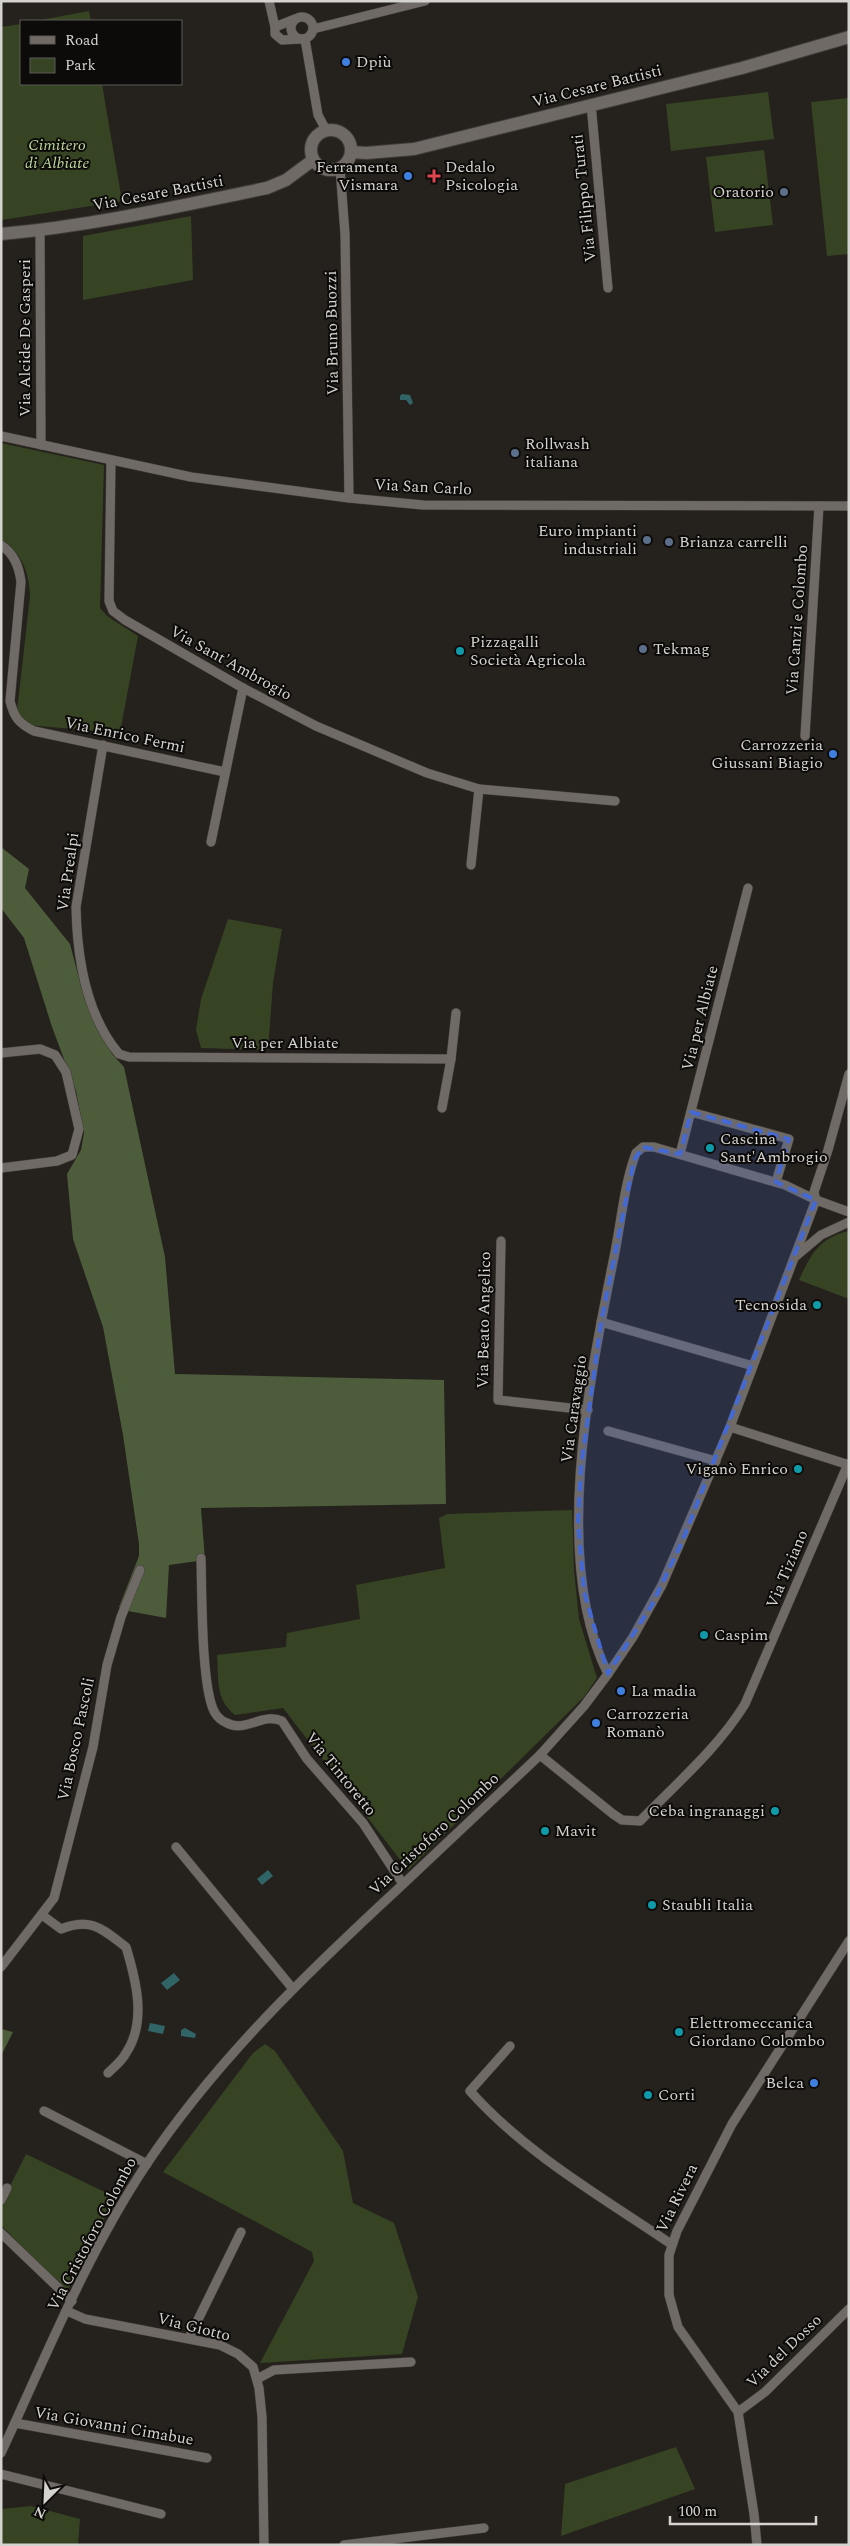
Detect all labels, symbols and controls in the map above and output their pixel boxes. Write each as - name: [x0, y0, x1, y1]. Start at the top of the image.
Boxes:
- legend: [20, 20, 182, 85]
- text: Road: [65, 29, 99, 52]
- place label: Dpiù: [356, 50, 391, 74]
- text: Park: [65, 54, 96, 77]
- marker: Dpiù: [340, 56, 352, 68]
- street label: Via Cesare Battisti: [530, 58, 664, 114]
- park label: Cimitero di Albiate: [25, 133, 89, 175]
- street label: Via Filippo Turati: [565, 133, 603, 263]
- place label: Ferramenta Vismara: [316, 155, 398, 197]
- place label: Dedalo Psicologia: [445, 155, 518, 197]
- street label: Via Cesare Battisti: [90, 169, 226, 217]
- marker: Dedalo Psicologia: [427, 169, 441, 183]
- marker: Ferramenta Vismara: [402, 170, 414, 182]
- place label: Oratorio: [712, 180, 774, 204]
- marker: Oratorio: [778, 186, 790, 198]
- street label: Via Alcide De Gasperi: [13, 259, 37, 417]
- street label: Via Bruno Buozzi: [319, 270, 345, 396]
- place label: Rollwash italiana: [525, 432, 590, 474]
- marker: Rollwash italiana: [509, 447, 521, 459]
- street label: Via San Carlo: [374, 472, 472, 502]
- place label: Euro impianti industriali: [538, 519, 637, 561]
- place label: Brianza carrelli: [679, 530, 788, 554]
- marker: Euro impianti industriali: [641, 534, 653, 546]
- marker: Brianza carrelli: [663, 536, 675, 548]
- street label: Via Canzi e Colombo: [780, 544, 814, 696]
- street label: Via Sant'Ambrogio: [166, 619, 296, 707]
- place label: Pizzagalli Società Agricola: [470, 630, 586, 672]
- place label: Tekmag: [653, 637, 710, 661]
- marker: Tekmag: [637, 643, 649, 655]
- marker: Pizzagalli Società Agricola: [454, 645, 466, 657]
- street label: Via Enrico Fermi: [63, 711, 187, 759]
- place label: Carrozzeria Giussani Biagio: [711, 733, 823, 775]
- marker: Carrozzeria Giussani Biagio: [827, 748, 839, 760]
- street label: Via Prealpi: [51, 831, 85, 913]
- street label: Via per Albiate: [675, 963, 725, 1073]
- street label: Via per Albiate: [231, 1031, 339, 1055]
- place label: Cascina Sant'Ambrogio: [720, 1127, 828, 1169]
- marker: Cascina Sant'Ambrogio: [704, 1142, 716, 1154]
- street label: Via Beato Angelico: [471, 1251, 497, 1389]
- place label: Tecnosida: [735, 1293, 807, 1317]
- marker: Tecnosida: [811, 1299, 823, 1311]
- street label: Via Caravaggio: [555, 1354, 593, 1464]
- place label: Viganò Enrico: [685, 1457, 788, 1481]
- marker: Viganò Enrico: [792, 1463, 804, 1475]
- street label: Via Tiziano: [760, 1526, 814, 1612]
- place label: Caspim: [714, 1623, 768, 1647]
- marker: Caspim: [698, 1629, 710, 1641]
- street label: Via Bosco Pascoli: [51, 1675, 101, 1803]
- place label: La madia: [631, 1679, 696, 1703]
- marker: La madia: [615, 1685, 627, 1697]
- place label: Carrozzeria Romanò: [606, 1702, 689, 1744]
- marker: Carrozzeria Romanò: [590, 1717, 602, 1729]
- street label: Via Tintoretto: [300, 1727, 382, 1821]
- street label: Via Cristoforo Colombo: [363, 1767, 505, 1901]
- place label: Ceba ingranaggi: [648, 1799, 765, 1823]
- marker: Ceba ingranaggi: [769, 1805, 781, 1817]
- place label: Mavit: [555, 1819, 597, 1843]
- marker: Mavit: [539, 1825, 551, 1837]
- place label: Staubli Italia: [662, 1893, 753, 1917]
- marker: Staubli Italia: [646, 1899, 658, 1911]
- place label: Elettromeccanica Giordano Colombo: [689, 2011, 825, 2053]
- marker: Elettromeccanica Giordano Colombo: [673, 2026, 685, 2038]
- place label: Belca: [765, 2071, 804, 2095]
- marker: Belca: [808, 2077, 820, 2089]
- place label: Corti: [658, 2083, 695, 2107]
- marker: Corti: [642, 2089, 654, 2101]
- street label: Via Cristoforo Colombo: [41, 2153, 143, 2315]
- street label: Via Rivera: [650, 2159, 704, 2237]
- street label: Via Giotto: [155, 2306, 233, 2348]
- street label: Via del Dosso: [741, 2309, 827, 2393]
- street label: Via Giovanni Cimabue: [32, 2400, 196, 2452]
- north arrow: [20, 2476, 70, 2526]
- scale bar: [670, 2494, 816, 2526]
- text: 100 m: [678, 2500, 717, 2523]
- text: N: [30, 2501, 49, 2524]

